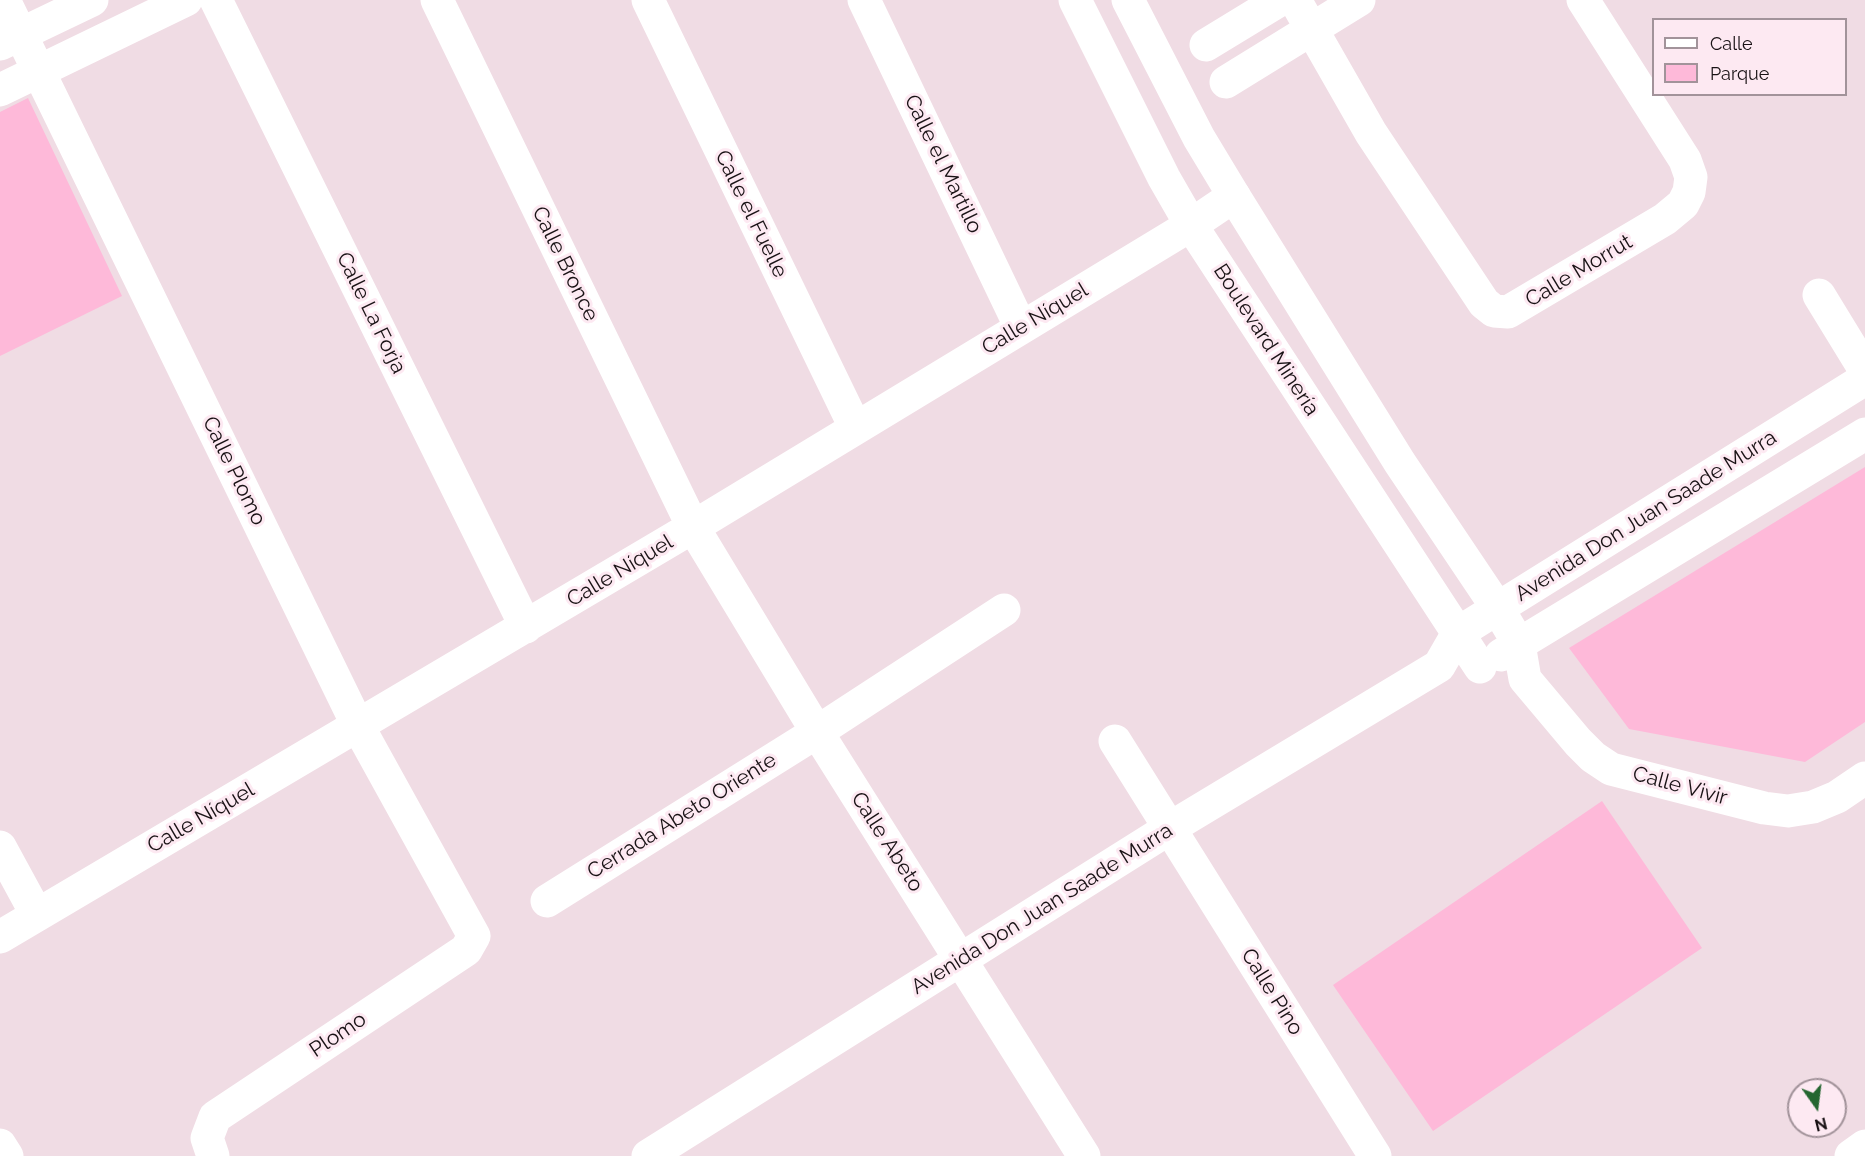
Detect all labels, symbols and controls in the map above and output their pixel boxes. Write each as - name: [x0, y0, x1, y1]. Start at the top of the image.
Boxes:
- legend: [1652, 18, 1847, 96]
- text: Calle: [1710, 33, 1753, 54]
- text: Parque: [1710, 63, 1769, 84]
- street label: Calle el Martillo: [899, 91, 987, 237]
- street label: Calle el Fuelle: [709, 146, 793, 282]
- street label: Calle Bronce: [526, 203, 604, 325]
- street label: Calle Morrut: [1521, 229, 1637, 313]
- street label: Calle La Forja: [331, 248, 411, 378]
- street label: Boulevard Minería: [1208, 260, 1324, 420]
- street label: Calle Níquel: [977, 277, 1093, 361]
- street label: Calle Plomo: [197, 412, 271, 530]
- street label: Avenida Don Juan Saade Murra: [1511, 425, 1781, 607]
- street label: Calle Níquel: [562, 529, 678, 613]
- street label: Cerrada Abeto Oriente: [583, 748, 781, 884]
- street label: Calle Vivir: [1630, 761, 1730, 811]
- street label: Calle Níquel: [143, 777, 259, 859]
- street label: Calle Abeto: [845, 787, 929, 897]
- street label: Avenida Don Juan Saade Murra: [907, 818, 1177, 1000]
- street label: Calle Pino: [1236, 944, 1308, 1040]
- street label: Plomo: [305, 1007, 371, 1063]
- north arrow: [1787, 1078, 1847, 1138]
- text: N: [1813, 1113, 1829, 1135]

